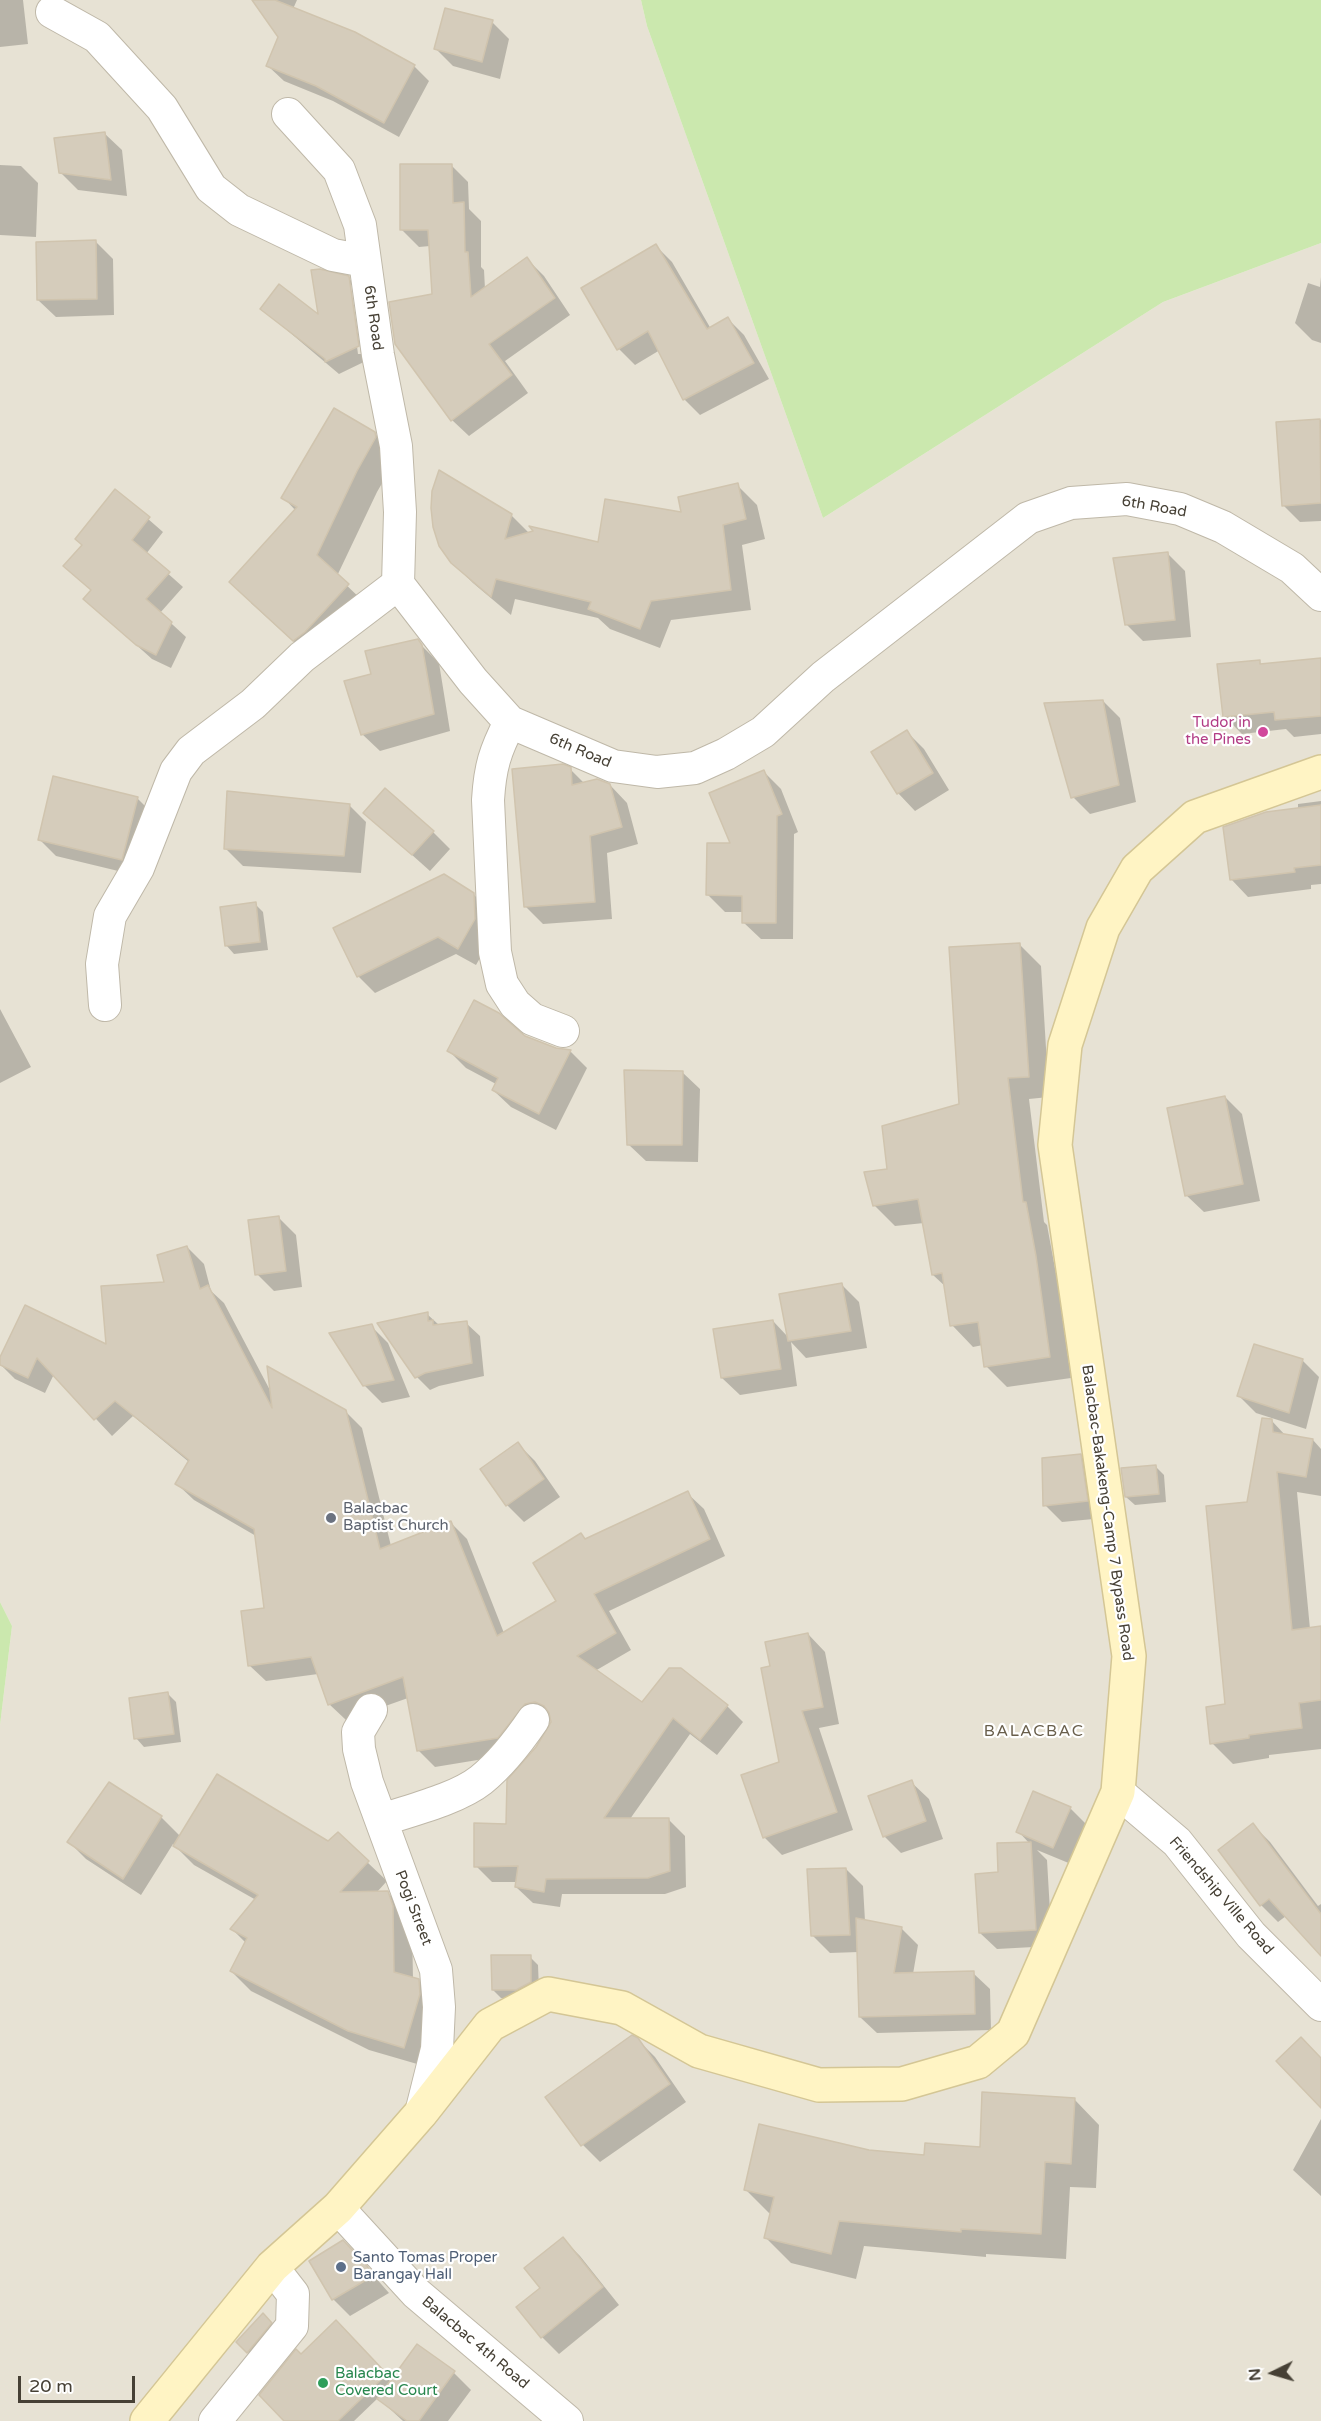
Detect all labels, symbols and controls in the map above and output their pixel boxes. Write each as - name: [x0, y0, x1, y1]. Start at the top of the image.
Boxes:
- street label: 6th Road: [360, 284, 386, 352]
- street label: 6th Road: [1120, 492, 1188, 522]
- place label: Tudor in the Pines: [1185, 714, 1251, 749]
- marker: Tudor in the Pines: [1256, 725, 1270, 739]
- street label: 6th Road: [546, 730, 614, 772]
- street label: Balacbac-Bakakeng-Camp 7 Bypass Road: [1077, 1364, 1137, 1662]
- place label: Balacbac Baptist Church: [343, 1500, 449, 1535]
- marker: Balacbac Baptist Church: [324, 1511, 338, 1525]
- district label: BALACBAC: [984, 1722, 1084, 1742]
- street label: Friendship Ville Road: [1165, 1833, 1277, 1959]
- street label: Pogi Street: [390, 1868, 436, 1948]
- place label: Santo Tomas Proper Barangay Hall: [353, 2249, 497, 2284]
- marker: Santo Tomas Proper Barangay Hall: [334, 2260, 348, 2274]
- street label: Balacbac 4th Road: [418, 2293, 532, 2393]
- north arrow: [1243, 2343, 1303, 2403]
- scale bar: [21, 2364, 138, 2402]
- place label: Balacbac Covered Court: [335, 2365, 438, 2400]
- text: N: [1245, 2367, 1266, 2382]
- text: 20 m: [29, 2375, 73, 2397]
- marker: Balacbac Covered Court: [316, 2376, 330, 2390]

